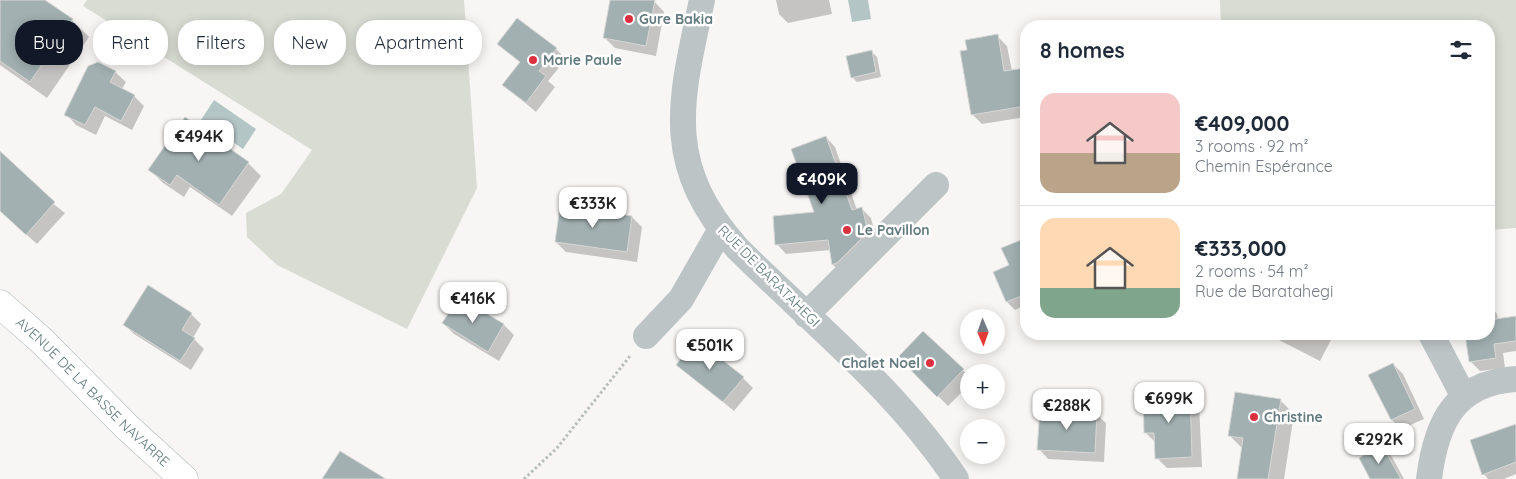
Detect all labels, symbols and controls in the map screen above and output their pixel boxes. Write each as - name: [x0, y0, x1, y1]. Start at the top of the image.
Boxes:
- place label: Gure Bakia: [639, 10, 713, 28]
- marker: Gure Bakia: [623, 13, 635, 25]
- chip: Buy: [15, 20, 83, 65]
- chip: Rent: [93, 20, 168, 65]
- chip: Filters: [178, 20, 264, 65]
- chip: New: [274, 20, 346, 65]
- chip: Apartment: [356, 20, 482, 65]
- icon: filters: [1447, 36, 1475, 64]
- text: 8 homes: [1040, 37, 1125, 63]
- place label: Marie Paule: [543, 51, 622, 69]
- marker: Marie Paule: [527, 54, 539, 66]
- text: €409,000: [1195, 110, 1289, 136]
- icon: home: [1080, 113, 1140, 173]
- pin: €494K: [164, 120, 234, 162]
- text: €494K: [175, 126, 223, 146]
- text: 3 rooms · 92 m²: [1195, 136, 1309, 156]
- text: Chemin Espérance: [1195, 156, 1333, 176]
- pin: €409K: [787, 162, 857, 205]
- text: €409K: [798, 169, 846, 189]
- pin: €333K: [558, 186, 628, 229]
- text: €333K: [570, 193, 616, 213]
- street label: RUE DE BARATAHEGI: [714, 221, 824, 331]
- place label: Le Pavillon: [857, 221, 930, 239]
- marker: Le Pavillon: [841, 224, 853, 236]
- text: €333,000: [1195, 235, 1286, 261]
- icon: home: [1080, 238, 1140, 298]
- text: 2 rooms · 54 m²: [1195, 261, 1309, 281]
- text: Rue de Baratahegi: [1195, 281, 1334, 301]
- pin: €416K: [438, 282, 508, 324]
- text: €416K: [451, 288, 495, 308]
- north arrow: [960, 309, 1005, 354]
- map controls: [960, 309, 1005, 464]
- street label: AVENUE DE LA BASSE NAVARRE: [12, 313, 174, 471]
- pin: €501K: [675, 328, 745, 371]
- text: €501K: [687, 335, 733, 355]
- place label: Chalet Noel: [842, 354, 920, 372]
- marker: Chalet Noel: [924, 357, 936, 369]
- button: +: [960, 364, 1005, 409]
- pin: €699K: [1134, 382, 1204, 424]
- pin: €288K: [1032, 388, 1102, 431]
- text: €699K: [1145, 388, 1193, 408]
- text: €288K: [1043, 395, 1091, 415]
- place label: Christine: [1264, 408, 1323, 426]
- marker: Christine: [1248, 411, 1260, 423]
- button: −: [960, 419, 1005, 464]
- pin: €292K: [1344, 422, 1414, 465]
- text: €292K: [1355, 429, 1403, 449]

